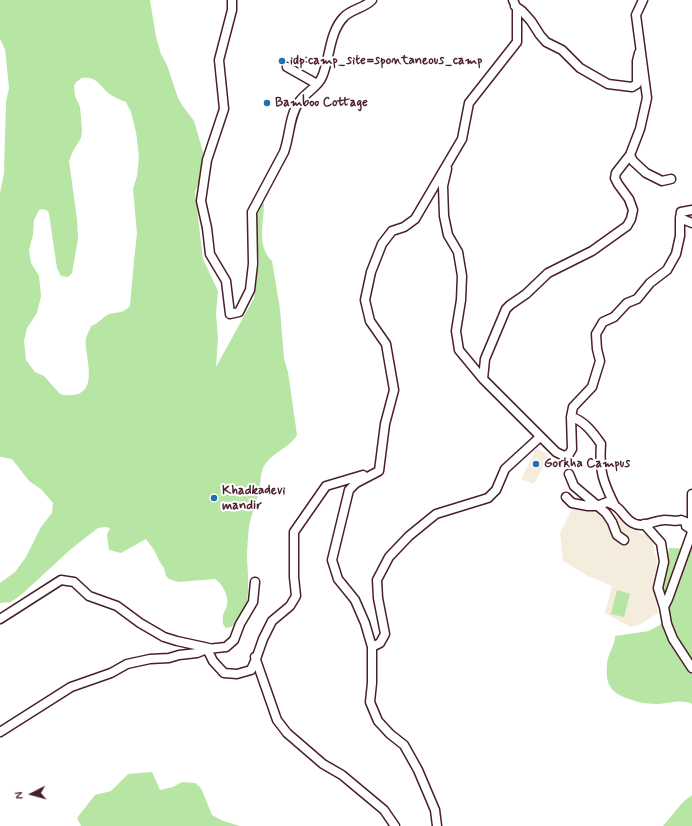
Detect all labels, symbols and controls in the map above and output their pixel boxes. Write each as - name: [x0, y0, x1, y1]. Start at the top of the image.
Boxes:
- place label: idp:camp_site=spontaneous_camp: [290, 53, 482, 69]
- marker: idp:camp_site=spontaneous_camp: [277, 56, 287, 66]
- place label: Bamboo Cottage: [275, 95, 368, 111]
- marker: Bamboo Cottage: [262, 98, 272, 108]
- place label: Gorkha Campus: [544, 456, 630, 472]
- marker: Gorkha Campus: [531, 459, 541, 469]
- place label: Khadkadevi mandir: [222, 483, 285, 514]
- marker: Khadkadevi mandir: [209, 493, 219, 503]
- north arrow: [12, 774, 52, 814]
- text: N: [13, 791, 27, 800]

